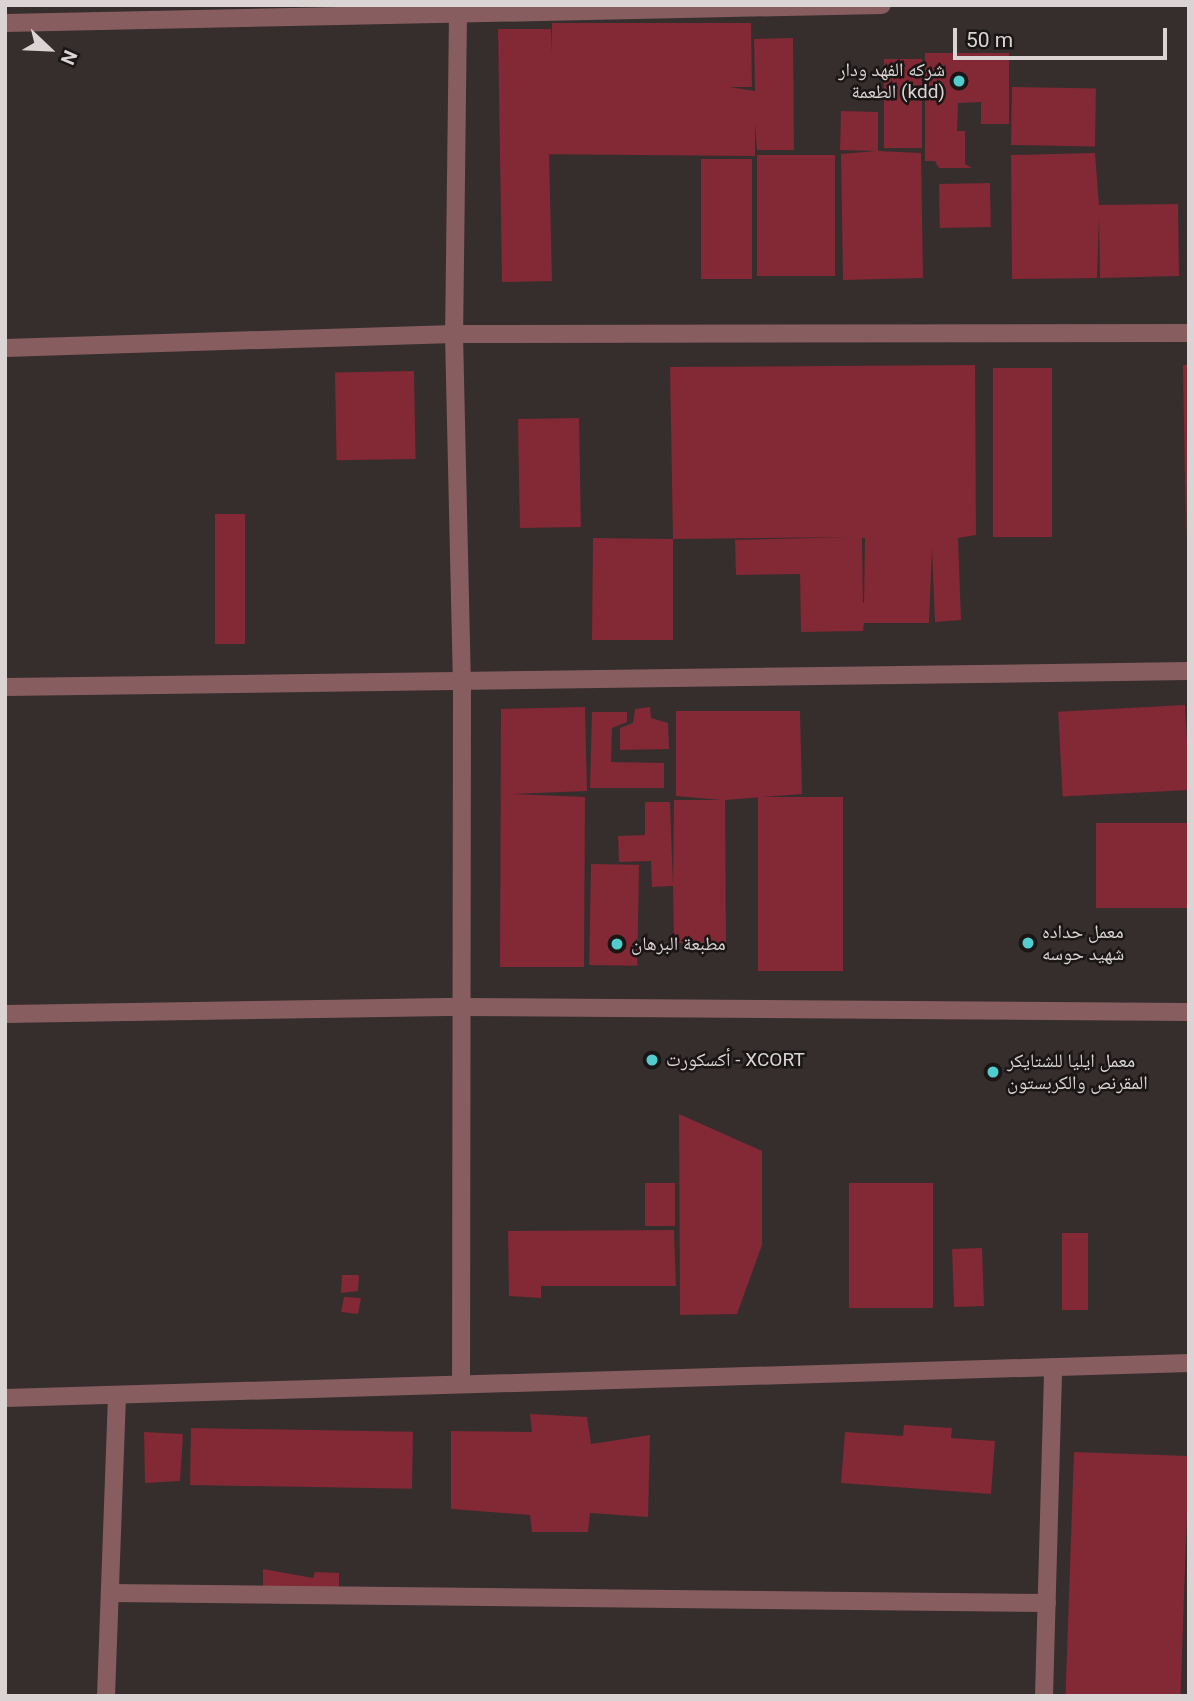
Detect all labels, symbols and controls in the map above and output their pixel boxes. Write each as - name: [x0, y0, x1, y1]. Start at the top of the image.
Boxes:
- north arrow: [14, 14, 84, 84]
- scale bar: [956, 14, 1170, 58]
- text: 50 m: [966, 28, 1013, 52]
- text: N: [56, 47, 82, 68]
- place label: شركه الفهد ودار الطعمة (kdd): [838, 59, 945, 103]
- marker: شركه الفهد ودار الطعمة (kdd): [951, 73, 967, 89]
- place label: معمل حداده شهيد حوسه: [1042, 921, 1124, 965]
- place label: مطبعة البرهان: [631, 933, 726, 955]
- marker: معمل حداده شهيد حوسه: [1020, 935, 1036, 951]
- marker: مطبعة البرهان: [609, 936, 625, 952]
- place label: أكسكورت - XCORT: [666, 1049, 805, 1071]
- place label: معمل ايليا للشتايكر المقرنص والكربستون: [1007, 1050, 1148, 1094]
- marker: أكسكورت - XCORT: [644, 1052, 660, 1068]
- marker: معمل ايليا للشتايكر المقرنص والكربستون: [985, 1064, 1001, 1080]

